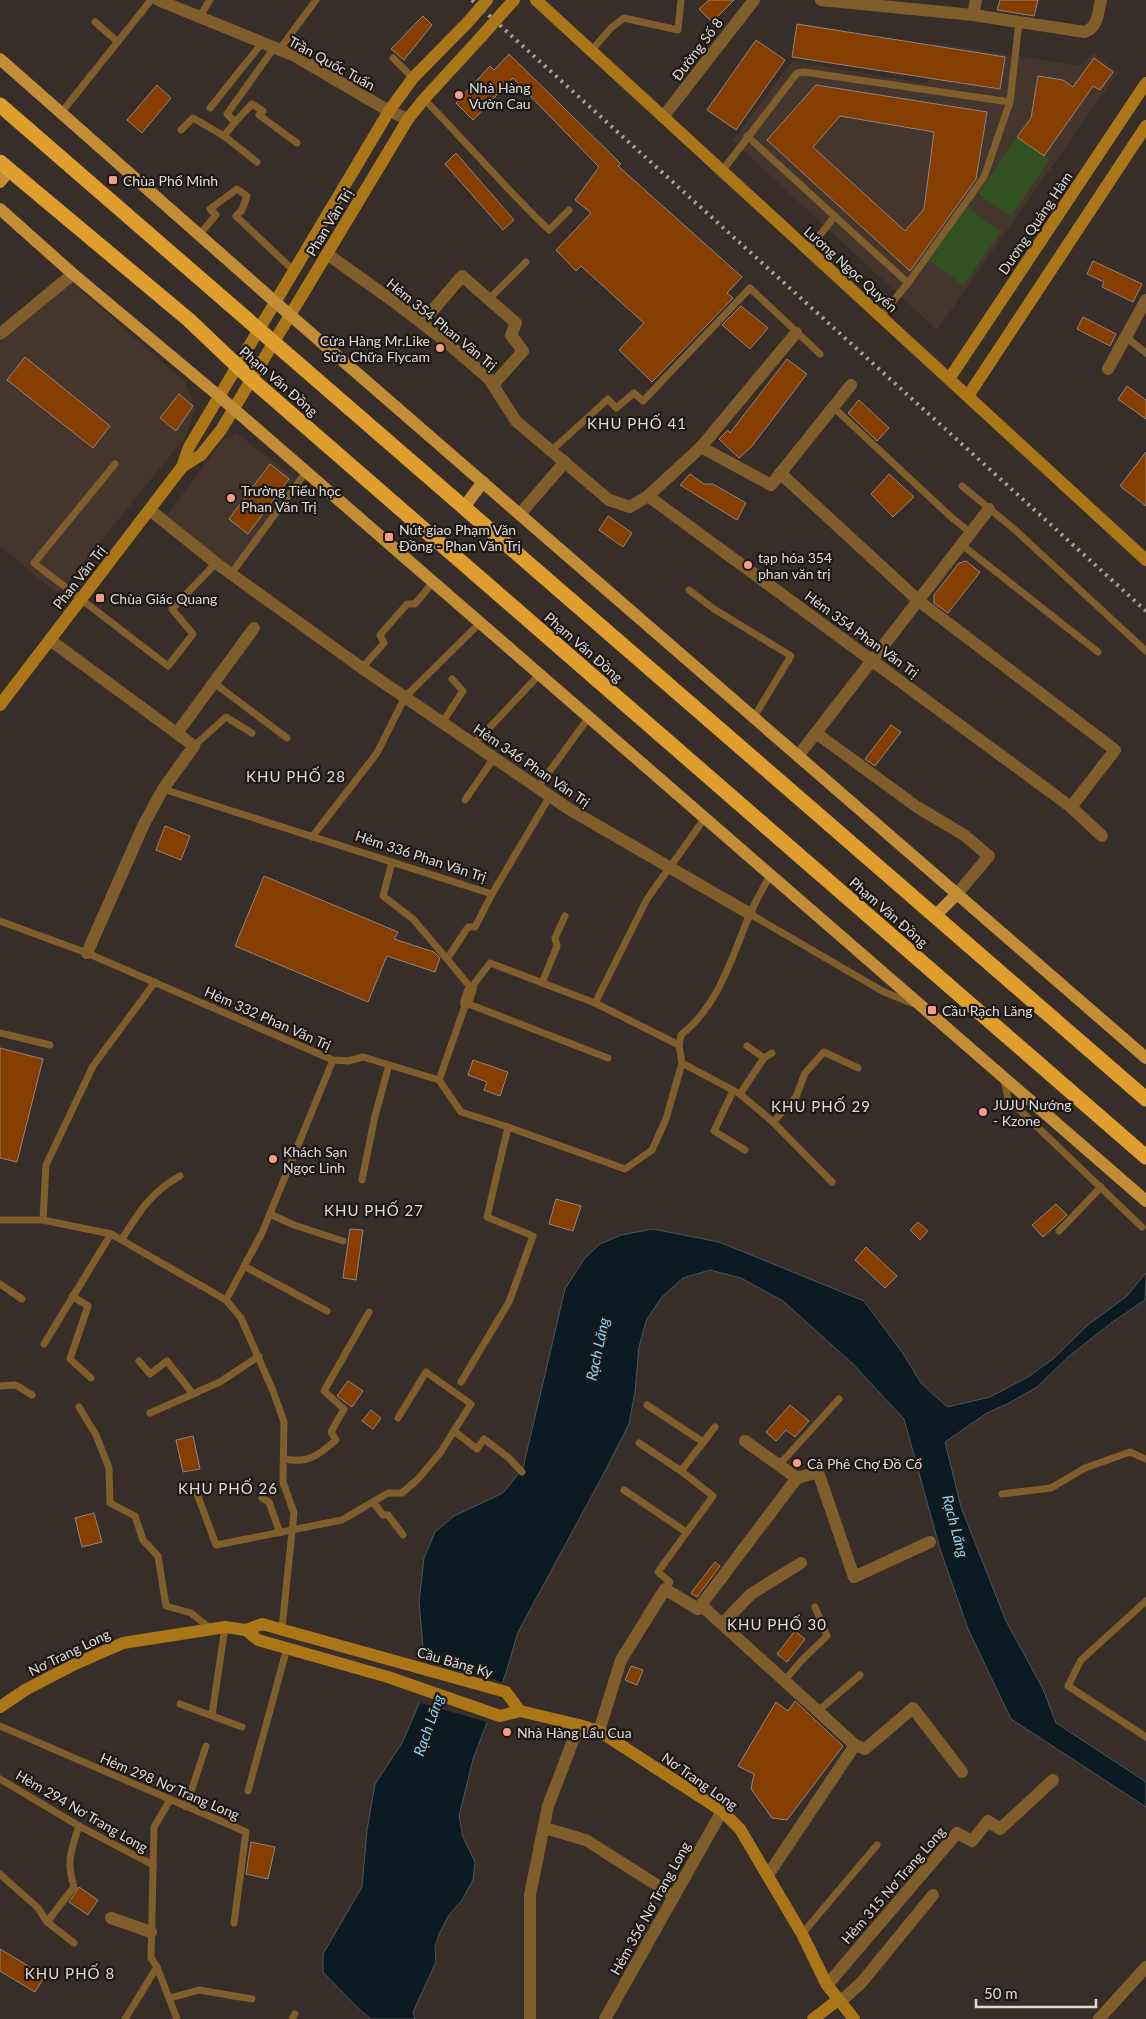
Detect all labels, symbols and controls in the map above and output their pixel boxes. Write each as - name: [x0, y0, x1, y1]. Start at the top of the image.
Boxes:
- street label: Đường Số 8: [668, 14, 726, 84]
- street label: Trần Quốc Tuấn: [286, 32, 378, 94]
- place label: Nhà Hàng Vườn Cau: [469, 79, 531, 112]
- marker: Nhà Hàng Vườn Cau: [453, 89, 465, 101]
- street label: Dương Quảng Hàm: [994, 168, 1076, 278]
- place label: Chùa Phổ Minh: [123, 172, 218, 189]
- marker: Chùa Phổ Minh: [107, 174, 119, 186]
- street label: Phan Văn Trị: [302, 185, 356, 259]
- street label: Lương Ngọc Quyến: [801, 223, 901, 315]
- street label: Hẻm 354 Phan Văn Trị: [384, 274, 500, 374]
- place label: Cửa Hàng Mr.Like Sữa Chữa Flycam: [320, 332, 430, 365]
- street label: Phạm Văn Đồng: [236, 342, 322, 420]
- marker: Cửa Hàng Mr.Like Sữa Chữa Flycam: [434, 342, 446, 354]
- district label: KHU PHỐ 41: [587, 413, 687, 432]
- place label: Trường Tiểu học Phan Văn Trị: [241, 482, 342, 515]
- marker: Trường Tiểu học Phan Văn Trị: [225, 492, 237, 504]
- place label: Nút giao Phạm Văn Đồng - Phan Văn Trị: [399, 521, 521, 554]
- marker: Nút giao Phạm Văn Đồng - Phan Văn Trị: [383, 531, 395, 543]
- street label: Phan Văn Trị: [49, 542, 109, 612]
- place label: tạp hóa 354 phan văn trị: [758, 549, 832, 582]
- marker: tạp hóa 354 phan văn trị: [742, 559, 754, 571]
- street label: Hẻm 354 Phan Văn Trị: [802, 587, 922, 681]
- place label: Chùa Giác Quang: [110, 590, 217, 607]
- marker: Chùa Giác Quang: [94, 592, 106, 604]
- street label: Phạm Văn Đồng: [541, 608, 627, 686]
- street label: Hẻm 346 Phan Văn Trị: [471, 720, 593, 810]
- district label: KHU PHỐ 28: [246, 766, 346, 785]
- street label: Hẻm 336 Phan Văn Trị: [353, 827, 489, 885]
- street label: Phạm Văn Đồng: [846, 873, 932, 951]
- street label: Hẻm 332 Phan Văn Trị: [202, 982, 334, 1054]
- place label: Cầu Rạch Lăng: [942, 1002, 1033, 1019]
- marker: Cầu Rạch Lăng: [926, 1004, 938, 1016]
- district label: KHU PHỐ 29: [771, 1096, 871, 1115]
- place label: JUJU Nướng - Kzone: [993, 1096, 1072, 1129]
- marker: JUJU Nướng - Kzone: [977, 1106, 989, 1118]
- place label: Khách Sạn Ngọc Linh: [283, 1143, 347, 1176]
- marker: Khách Sạn Ngọc Linh: [267, 1153, 279, 1165]
- district label: KHU PHỐ 27: [324, 1200, 424, 1219]
- water label: Rạch Lăng: [582, 1315, 613, 1382]
- place label: Cà Phê Chợ Đồ Cổ: [807, 1455, 922, 1472]
- marker: Cà Phê Chợ Đồ Cổ: [791, 1457, 803, 1469]
- district label: KHU PHỐ 26: [178, 1478, 278, 1497]
- water label: Rạch Lăng: [939, 1493, 973, 1560]
- district label: KHU PHỐ 30: [727, 1614, 827, 1633]
- street label: Nơ Trang Long: [25, 1625, 113, 1679]
- street label: Cầu Băng Ky: [415, 1643, 496, 1681]
- water label: Rạch Lăng: [409, 1691, 447, 1758]
- place label: Nhà Hàng Lẩu Cua: [517, 1724, 632, 1741]
- marker: Nhà Hàng Lẩu Cua: [501, 1726, 513, 1738]
- street label: Hẻm 298 Nơ Trang Long: [98, 1749, 242, 1823]
- street label: Nơ Trang Long: [659, 1749, 741, 1813]
- street label: Hẻm 294 Nơ Trang Long: [13, 1766, 151, 1856]
- street label: Hẻm 315 Nơ Trang Long: [837, 1823, 949, 1947]
- street label: Hẻm 356 Nơ Trang Long: [606, 1838, 694, 1978]
- district label: KHU PHỐ 8: [25, 1963, 115, 1982]
- scale bar: [976, 1976, 1096, 2008]
- text: 50 m: [984, 1984, 1018, 2002]

